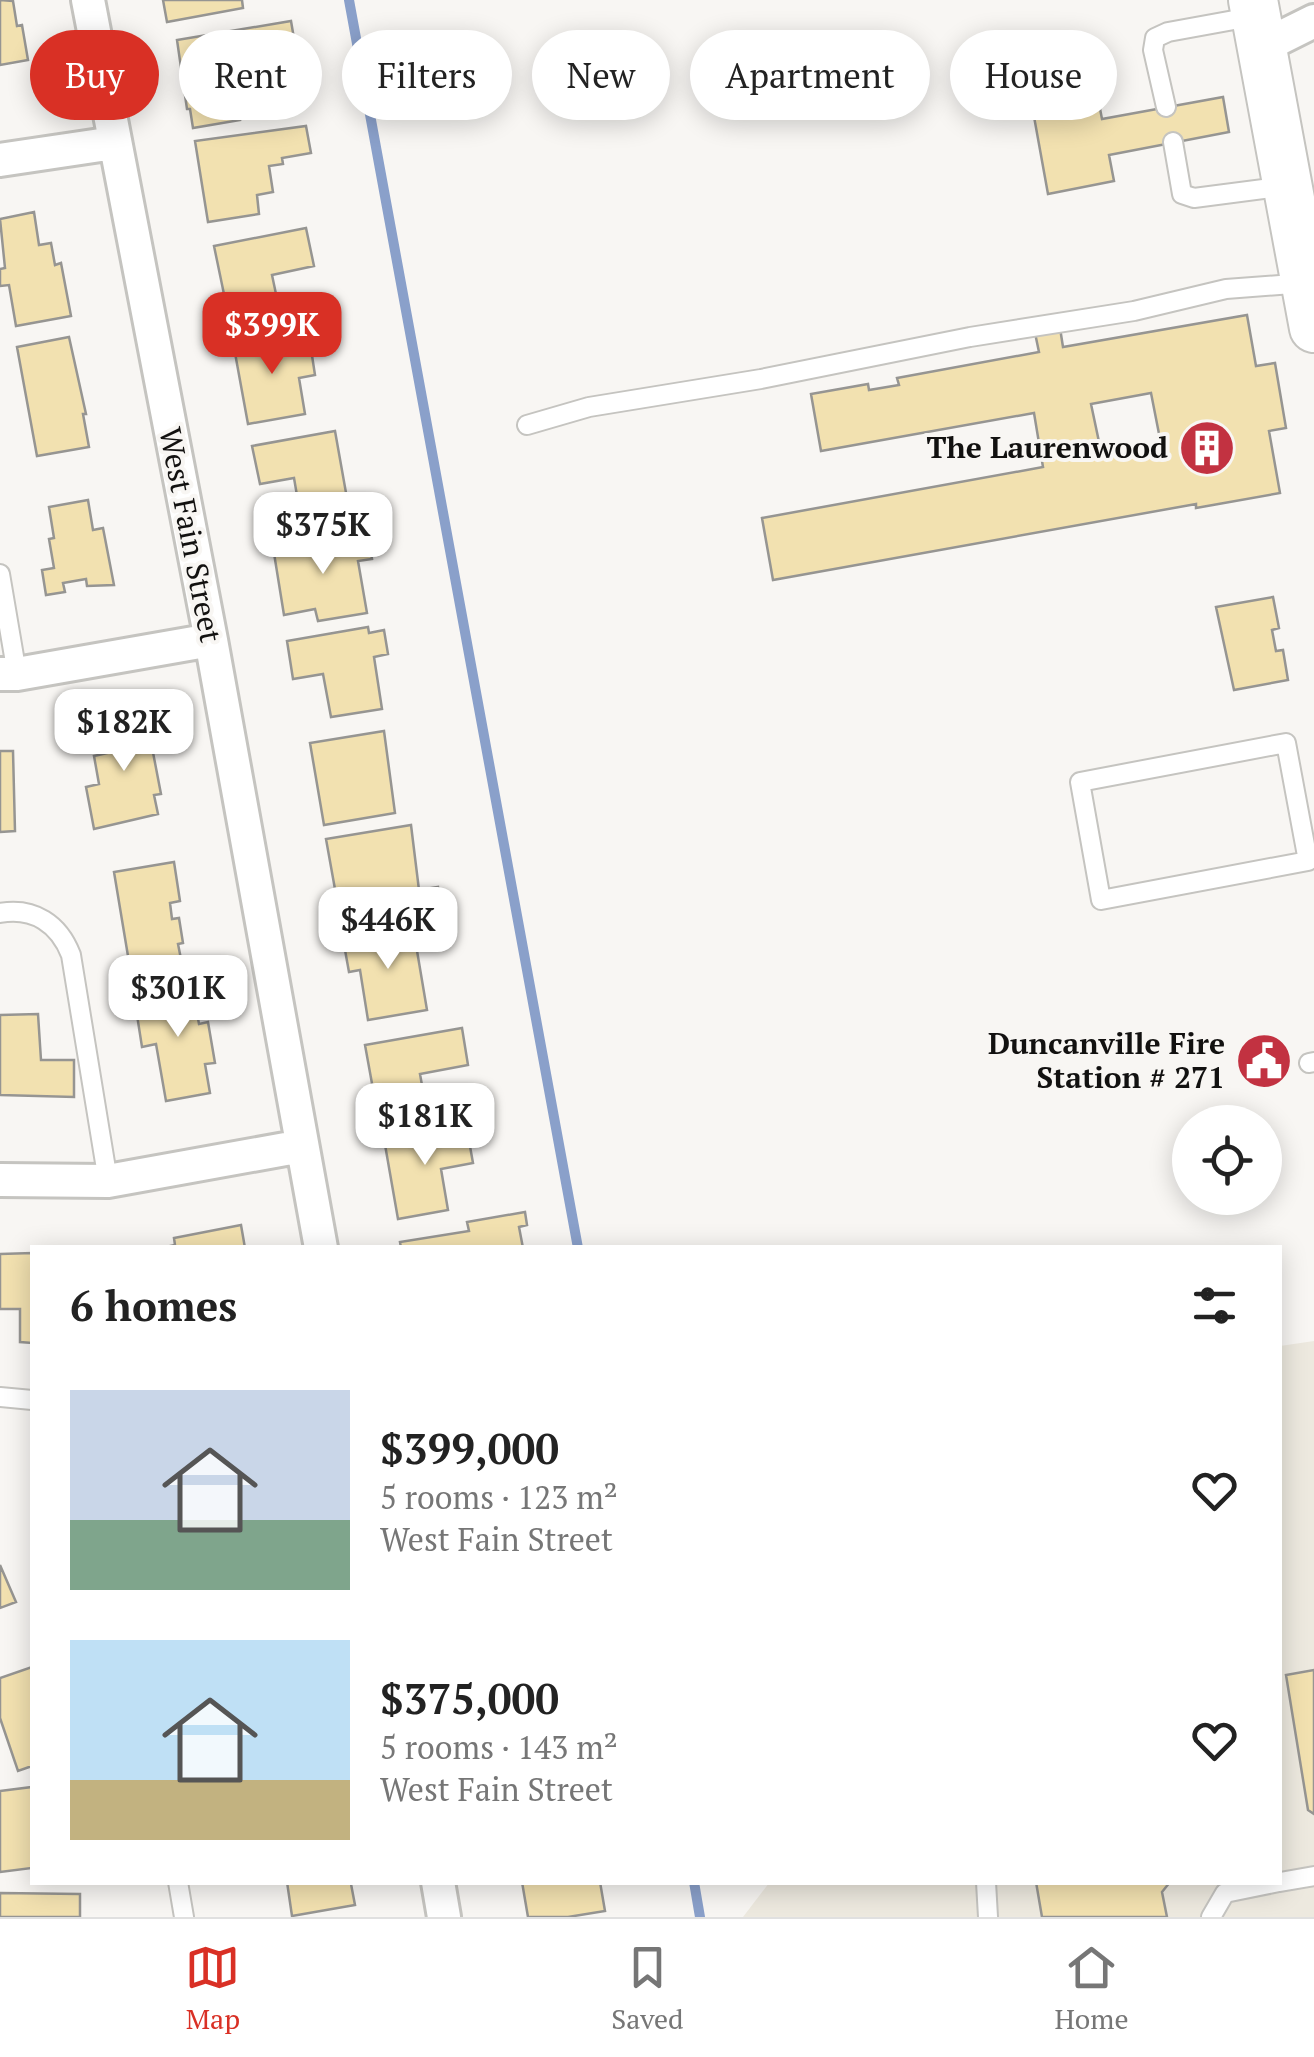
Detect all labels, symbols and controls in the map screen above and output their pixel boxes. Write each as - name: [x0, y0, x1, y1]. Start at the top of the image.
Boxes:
- chip: Buy: [30, 30, 159, 120]
- chip: Rent: [179, 30, 322, 120]
- chip: Filters: [342, 30, 512, 120]
- chip: New: [532, 30, 670, 120]
- chip: Apartment: [690, 30, 930, 120]
- chip: House: [950, 30, 1117, 120]
- pin: $399K: [202, 292, 342, 377]
- text: $399K: [224, 303, 320, 345]
- building icon: The Laurenwood: [1177, 418, 1237, 478]
- street label: West Fain Street: [151, 424, 231, 646]
- place label: The Laurenwood: [927, 427, 1168, 467]
- pin: $375K: [253, 492, 393, 577]
- text: $375K: [275, 503, 371, 545]
- pin: $182K: [54, 689, 194, 774]
- text: $182K: [76, 700, 172, 742]
- pin: $446K: [318, 887, 458, 972]
- text: $446K: [340, 898, 436, 940]
- pin: $301K: [108, 955, 248, 1040]
- text: $301K: [130, 966, 226, 1008]
- place label: Duncanville Fire Station # 271: [988, 1023, 1225, 1097]
- public building icon: Duncanville Fire Station # 271: [1234, 1031, 1294, 1091]
- pin: $181K: [355, 1083, 495, 1168]
- text: $181K: [377, 1094, 473, 1136]
- map controls: [1172, 1105, 1282, 1215]
- button: locate: [1172, 1105, 1282, 1215]
- text: 6 homes: [70, 1277, 237, 1333]
- icon: filters: [1187, 1278, 1242, 1333]
- text: $399,000: [380, 1420, 559, 1476]
- icon: home: [150, 1430, 270, 1550]
- icon: heart: [1187, 1463, 1242, 1518]
- text: 5 rooms · 123 m²: [380, 1476, 618, 1518]
- text: West Fain Street: [380, 1518, 613, 1560]
- text: $375,000: [380, 1670, 559, 1726]
- icon: home: [150, 1680, 270, 1800]
- icon: heart: [1187, 1713, 1242, 1768]
- text: 5 rooms · 143 m²: [380, 1726, 618, 1768]
- text: West Fain Street: [380, 1768, 613, 1810]
- tab: Map: [185, 1940, 240, 2037]
- tab: Saved: [611, 1940, 684, 2037]
- tab: Home: [1054, 1940, 1129, 2037]

